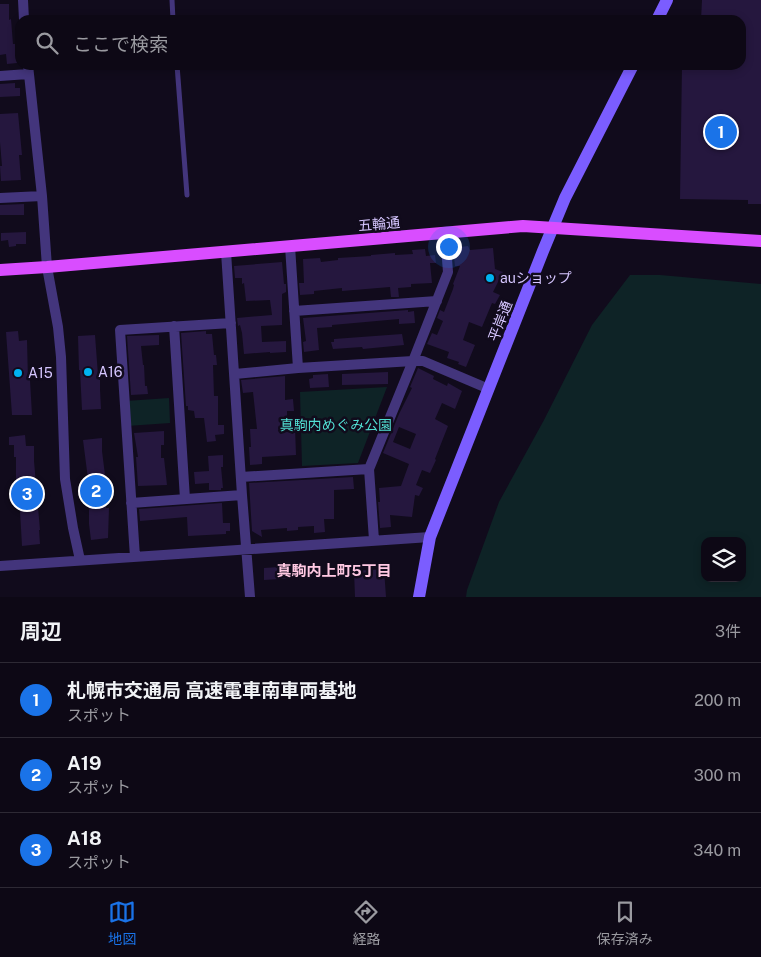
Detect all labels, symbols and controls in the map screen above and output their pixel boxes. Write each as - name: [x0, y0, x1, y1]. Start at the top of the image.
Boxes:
- search box: [15, 15, 746, 70]
- icon: search: [33, 29, 61, 57]
- text: ここで検索: [73, 33, 168, 55]
- pin: 1: [705, 113, 737, 151]
- street label: 五輪通: [357, 214, 401, 234]
- your location: [436, 234, 462, 260]
- place label: auショップ: [500, 270, 572, 286]
- marker: auショップ: [484, 272, 496, 284]
- street label: 平岸通: [485, 299, 515, 343]
- place label: A16: [98, 364, 123, 380]
- place label: A15: [28, 365, 53, 381]
- marker: A16: [82, 366, 94, 378]
- marker: A15: [12, 367, 24, 379]
- park label: 真駒内めぐみ公園: [280, 417, 392, 433]
- pin: 2: [80, 472, 112, 510]
- pin: 3: [11, 475, 43, 513]
- map controls: [701, 537, 746, 582]
- button: layers: [701, 537, 746, 582]
- district label: 真駒内上町5丁目: [276, 562, 392, 579]
- text: 周辺: [20, 619, 62, 644]
- text: 3件: [715, 622, 741, 641]
- text: 札幌市交通局 高速電車南車両基地: [67, 679, 356, 701]
- text: 1: [33, 691, 39, 710]
- text: 200 m: [694, 691, 741, 710]
- text: スポット: [67, 706, 131, 725]
- text: A19: [67, 752, 101, 774]
- text: 2: [31, 766, 41, 785]
- text: 300 m: [694, 766, 741, 785]
- text: スポット: [67, 778, 131, 797]
- text: A18: [67, 827, 102, 849]
- text: 3: [31, 841, 41, 860]
- text: 340 m: [693, 841, 741, 860]
- text: スポット: [67, 853, 131, 872]
- tab: 地図: [108, 898, 136, 948]
- tab: 経路: [352, 898, 380, 948]
- tab: 保存済み: [597, 898, 653, 948]

